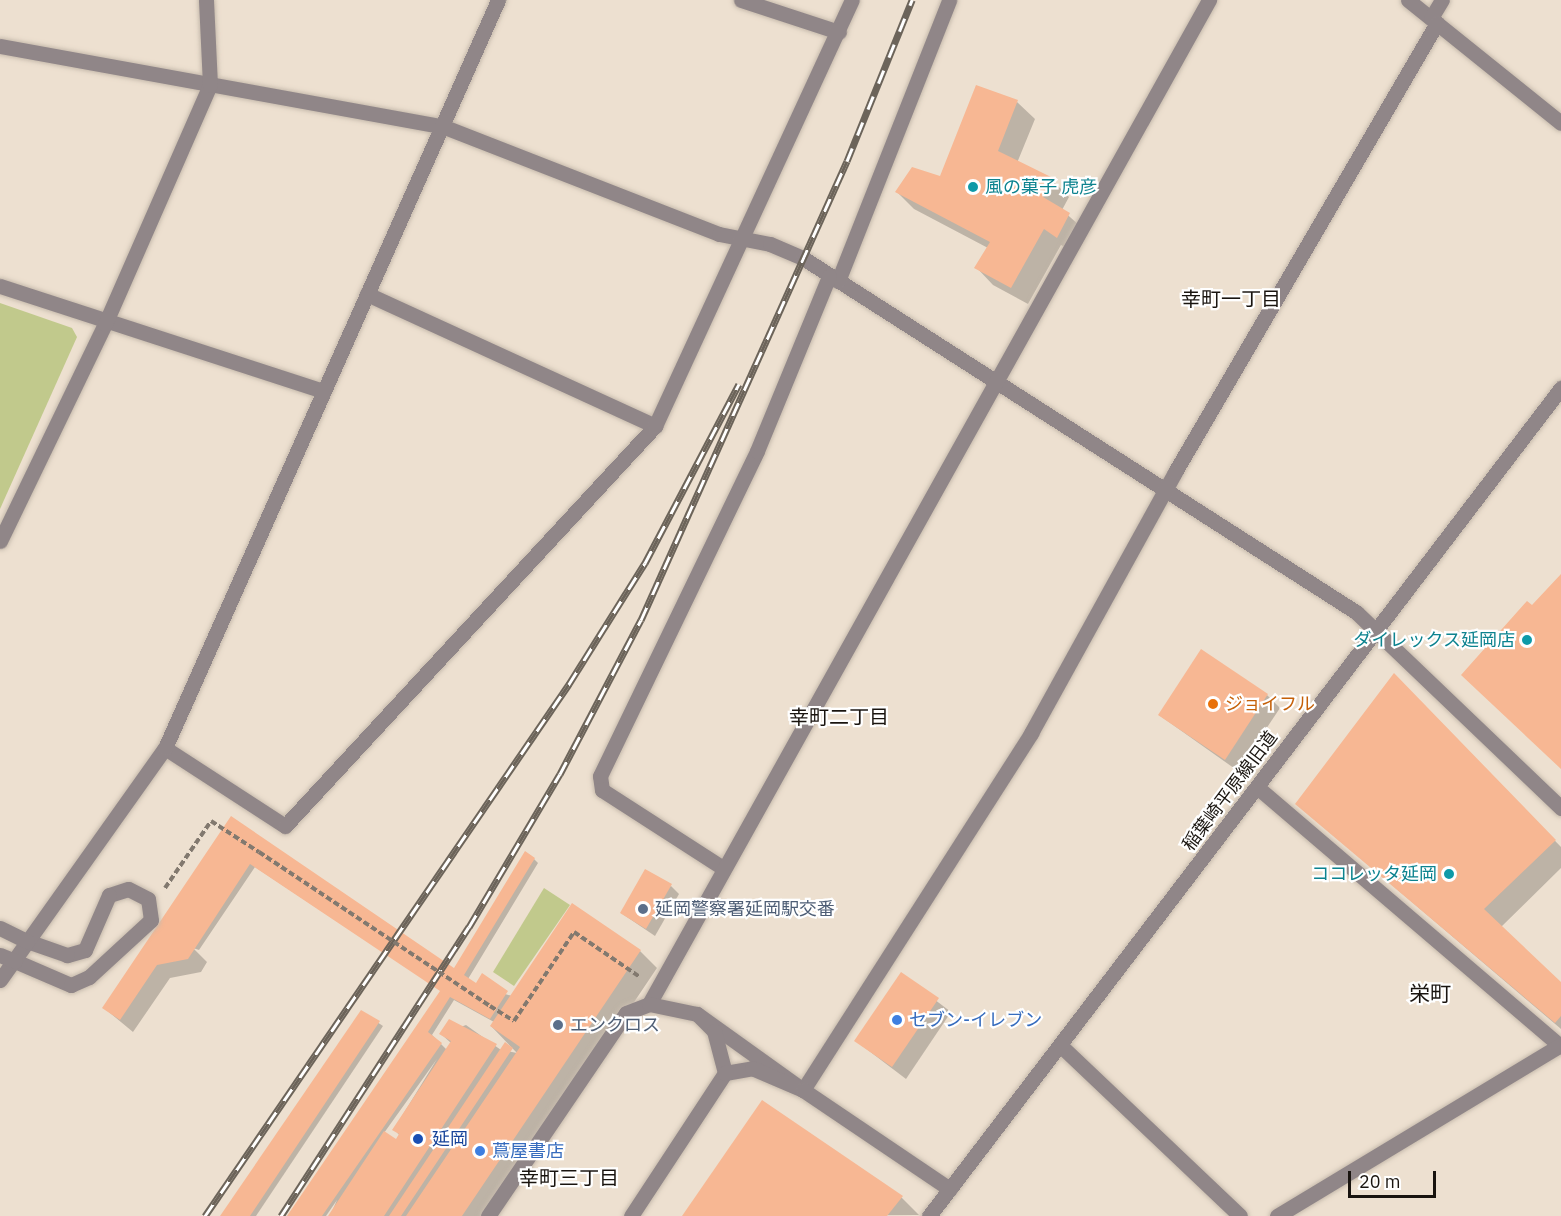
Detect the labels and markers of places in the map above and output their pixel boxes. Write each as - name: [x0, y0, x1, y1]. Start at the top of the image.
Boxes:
- place label: 風の菓子 虎彦: [985, 176, 1097, 198]
- marker: 風の菓子 虎彦: [966, 180, 980, 194]
- place label: ダイレックス延岡店: [1353, 629, 1515, 651]
- marker: ダイレックス延岡店: [1520, 633, 1534, 647]
- place label: ジョイフル: [1225, 693, 1315, 715]
- marker: ジョイフル: [1206, 697, 1220, 711]
- place label: ココレッタ延岡: [1311, 863, 1437, 885]
- marker: ココレッタ延岡: [1442, 867, 1456, 881]
- place label: 延岡警察署延岡駅交番: [655, 898, 835, 920]
- marker: 延岡警察署延岡駅交番: [636, 902, 650, 916]
- place label: セブン-イレブン: [909, 1009, 1042, 1031]
- marker: セブン-イレブン: [890, 1013, 904, 1027]
- place label: エンクロス: [570, 1014, 660, 1036]
- marker: エンクロス: [551, 1018, 565, 1032]
- place label: 延岡: [432, 1128, 468, 1150]
- marker: 延岡: [409, 1130, 427, 1148]
- place label: 蔦屋書店: [492, 1140, 564, 1162]
- marker: 蔦屋書店: [473, 1144, 487, 1158]

